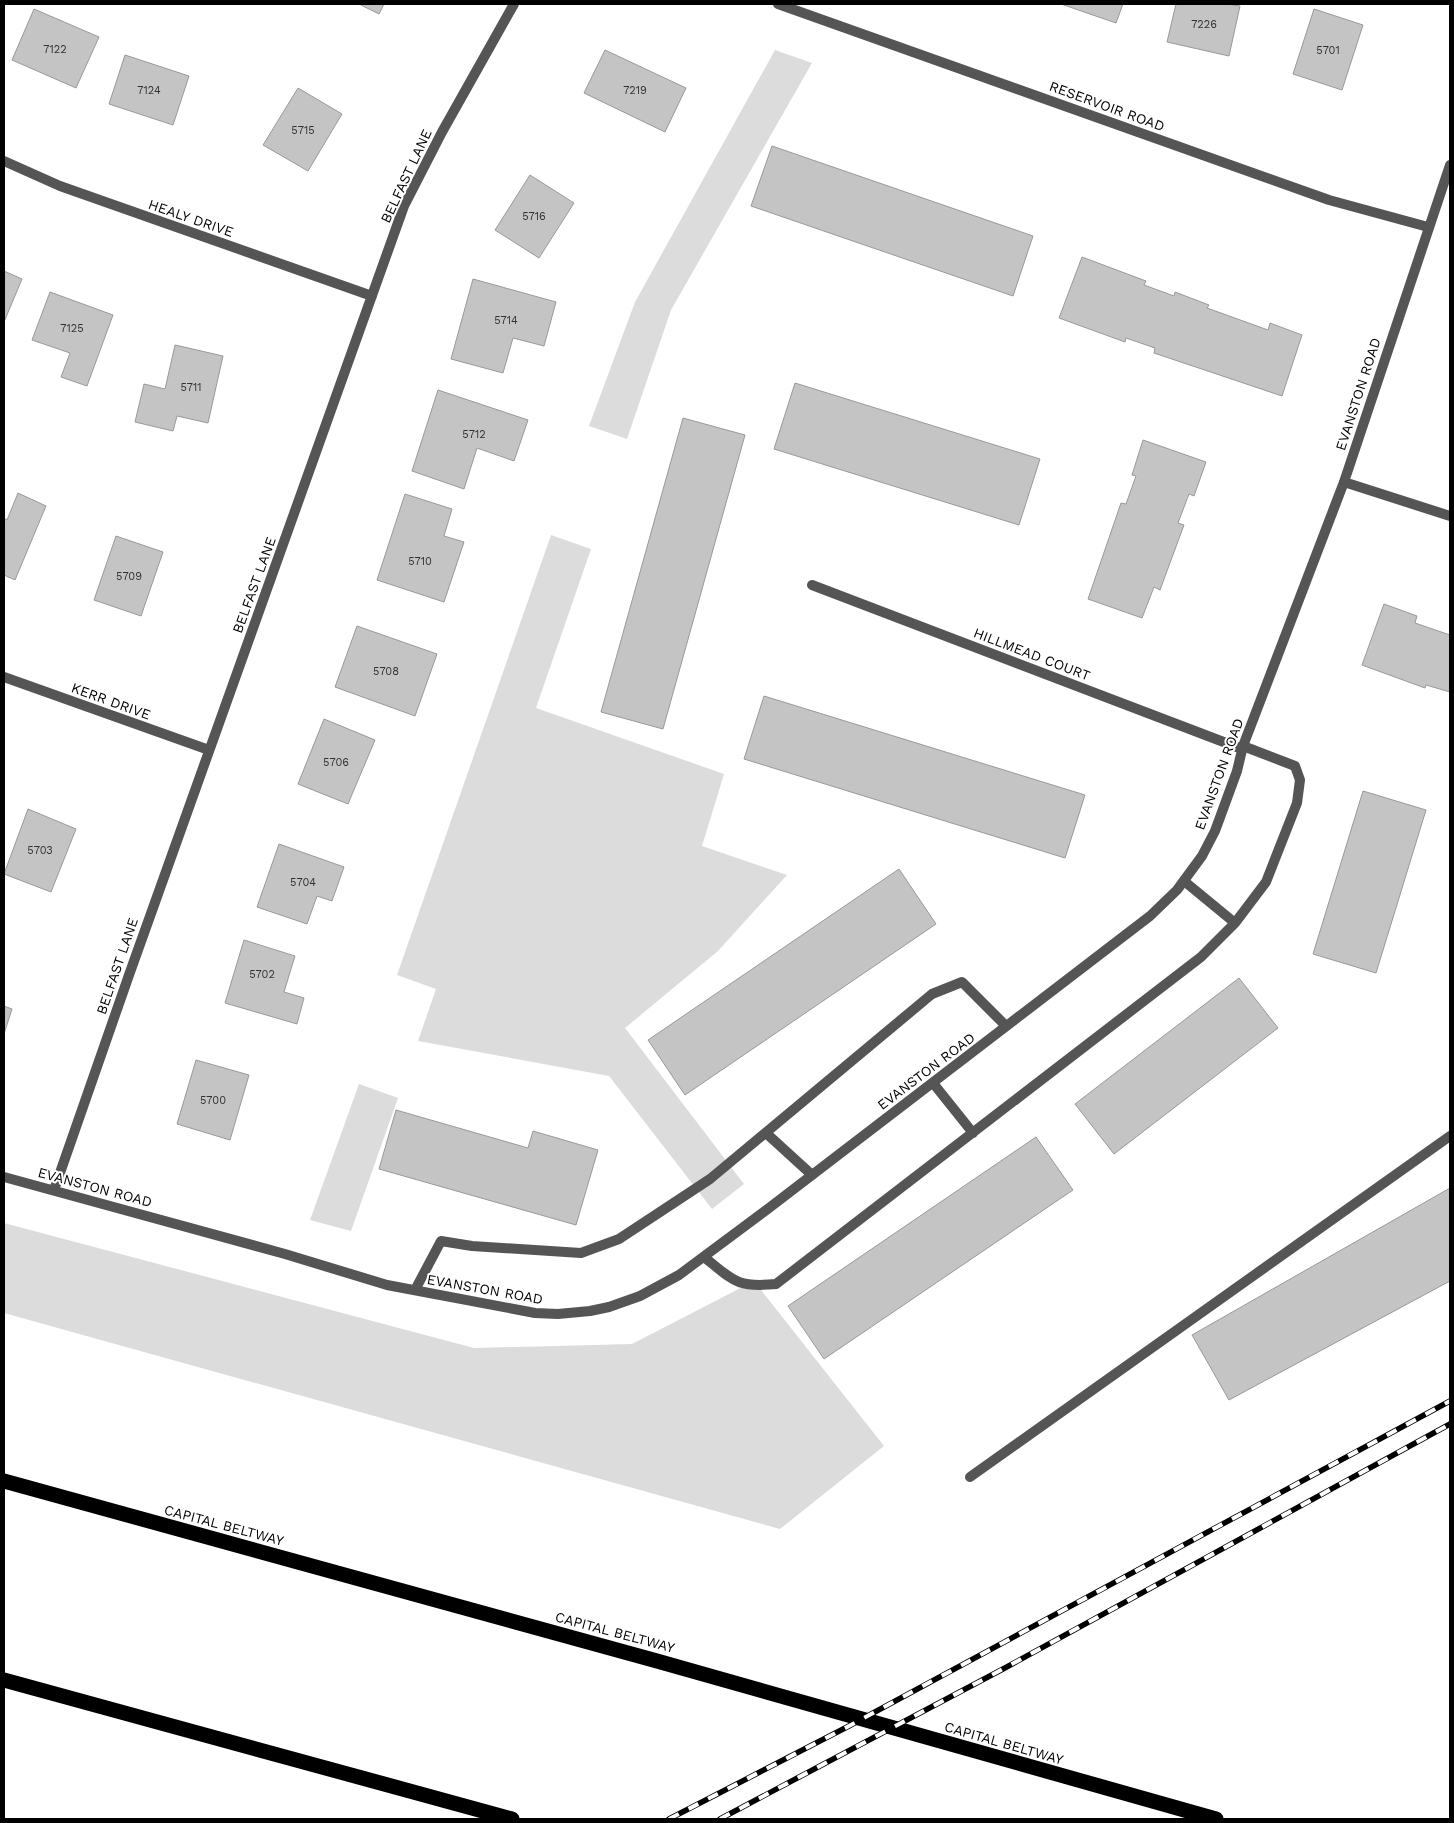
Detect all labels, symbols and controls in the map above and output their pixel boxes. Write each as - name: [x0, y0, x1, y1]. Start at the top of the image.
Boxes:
- house number: 7226: [1191, 18, 1217, 31]
- house number: 7122: [43, 43, 67, 56]
- house number: 5701: [1316, 44, 1340, 57]
- street label: RESERVOIR ROAD: [1047, 78, 1167, 134]
- house number: 7124: [137, 84, 161, 97]
- house number: 7219: [623, 84, 647, 97]
- house number: 5715: [291, 124, 315, 137]
- street label: BELFAST LANE: [377, 127, 435, 225]
- street label: HEALY DRIVE: [146, 196, 236, 240]
- house number: 5716: [522, 210, 546, 223]
- house number: 5714: [494, 314, 518, 327]
- house number: 7125: [60, 322, 84, 335]
- street label: EVANSTON ROAD: [1332, 336, 1384, 452]
- house number: 5711: [180, 381, 202, 394]
- house number: 5712: [462, 428, 486, 441]
- street label: BELFAST LANE: [229, 535, 279, 635]
- house number: 5710: [408, 555, 432, 568]
- house number: 5709: [116, 570, 142, 583]
- street label: HILLMEAD COURT: [971, 624, 1093, 684]
- house number: 5708: [373, 665, 399, 678]
- street label: KERR DRIVE: [69, 679, 153, 723]
- street label: EVANSTON ROAD: [1191, 716, 1247, 832]
- house number: 5706: [323, 756, 349, 769]
- house number: 5703: [27, 844, 53, 857]
- house number: 5704: [290, 876, 316, 889]
- street label: BELFAST LANE: [93, 915, 141, 1017]
- house number: 5702: [249, 968, 275, 981]
- street label: EVANSTON ROAD: [874, 1029, 978, 1113]
- house number: 5700: [200, 1094, 226, 1107]
- street label: EVANSTON ROAD: [36, 1164, 154, 1210]
- street label: EVANSTON ROAD: [426, 1271, 544, 1307]
- street label: CAPITAL BELTWAY: [162, 1501, 286, 1549]
- street label: CAPITAL BELTWAY: [553, 1608, 677, 1656]
- street label: CAPITAL BELTWAY: [943, 1718, 1065, 1768]

